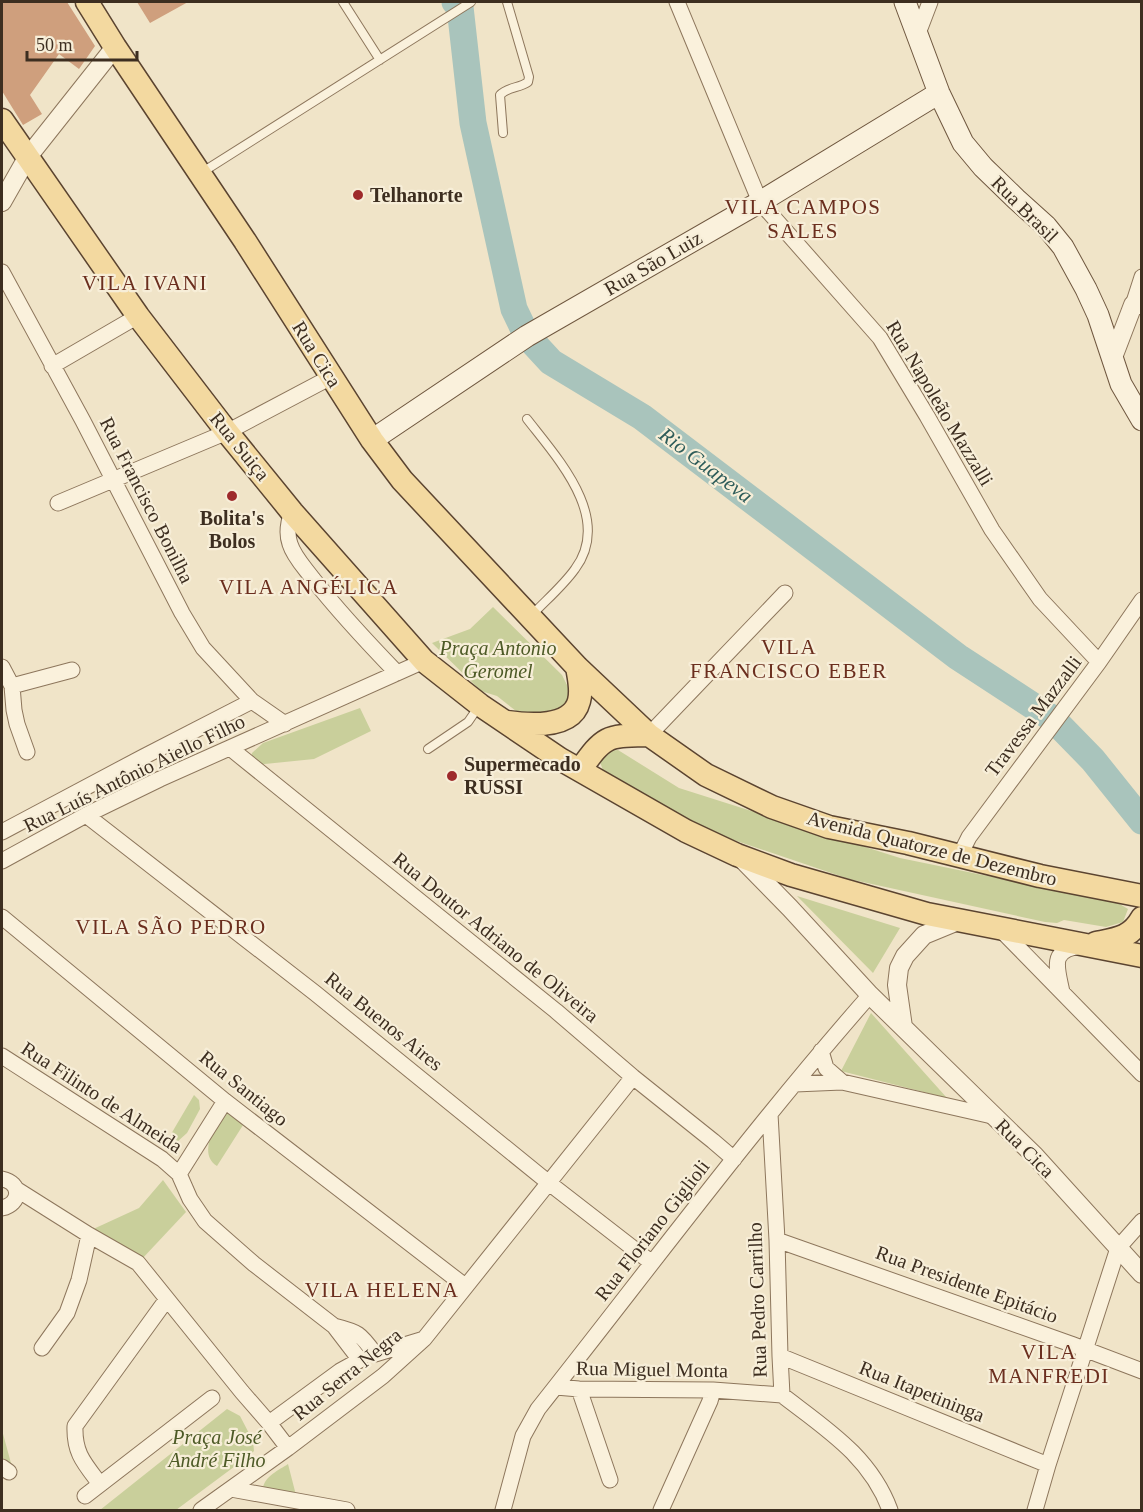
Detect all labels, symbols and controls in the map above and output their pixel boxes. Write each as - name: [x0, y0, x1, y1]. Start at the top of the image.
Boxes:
- scale bar: [27, 24, 136, 62]
- text: 50 m: [36, 35, 73, 55]
- street label: Rua Brasil: [987, 171, 1063, 247]
- place label: Telhanorte: [370, 184, 463, 206]
- marker: Telhanorte: [351, 188, 365, 202]
- district label: VILA CAMPOS SALES: [724, 195, 882, 243]
- street label: Rua São Luiz: [600, 226, 706, 300]
- district label: VILA IVANI: [82, 271, 208, 295]
- street label: Rua Napoleão Mazzalli: [881, 316, 998, 490]
- street label: Rua Cica: [288, 317, 346, 391]
- street label: Rua Suiça: [205, 407, 274, 485]
- street label: Rua Francisco Bonilha: [96, 413, 198, 587]
- water label: Rio Guapeva: [654, 422, 757, 508]
- marker: Bolita's Bolos: [225, 489, 239, 503]
- place label: Bolita's Bolos: [200, 507, 264, 552]
- district label: VILA ANGÉLICA: [219, 575, 399, 599]
- district label: VILA FRANCISCO EBER: [690, 635, 888, 683]
- park label: Praça Antonio Geromel: [439, 637, 556, 682]
- street label: Travessa Mazzalli: [980, 651, 1086, 781]
- street label: Rua Luís Antônio Aiello Filho: [20, 710, 248, 836]
- place label: Supermecado RUSSI: [464, 753, 581, 798]
- marker: Supermecado RUSSI: [445, 769, 459, 783]
- street label: Avenida Quatorze de Dezembro: [805, 806, 1059, 890]
- street label: Rua Doutor Adriano de Oliveira: [389, 847, 603, 1027]
- district label: VILA SÃO PEDRO: [75, 915, 267, 939]
- street label: Rua Buenos Aires: [321, 967, 447, 1075]
- street label: Rua Filinto de Almeida: [18, 1037, 187, 1157]
- street label: Rua Santiago: [195, 1046, 293, 1131]
- street label: Rua Cica: [991, 1114, 1059, 1182]
- street label: Rua Floriano Giglioli: [590, 1155, 715, 1305]
- street label: Rua Pedro Carrilho: [743, 1222, 771, 1378]
- street label: Rua Presidente Epitácio: [873, 1241, 1061, 1328]
- district label: VILA HELENA: [305, 1278, 459, 1302]
- street label: Rua Serra Negra: [288, 1323, 406, 1425]
- district label: VILA MANFREDI: [988, 1340, 1110, 1388]
- street label: Rua Itapetininga: [856, 1356, 988, 1427]
- street label: Rua Miguel Monta: [576, 1357, 728, 1382]
- park label: Praça José André Filho: [166, 1426, 266, 1471]

